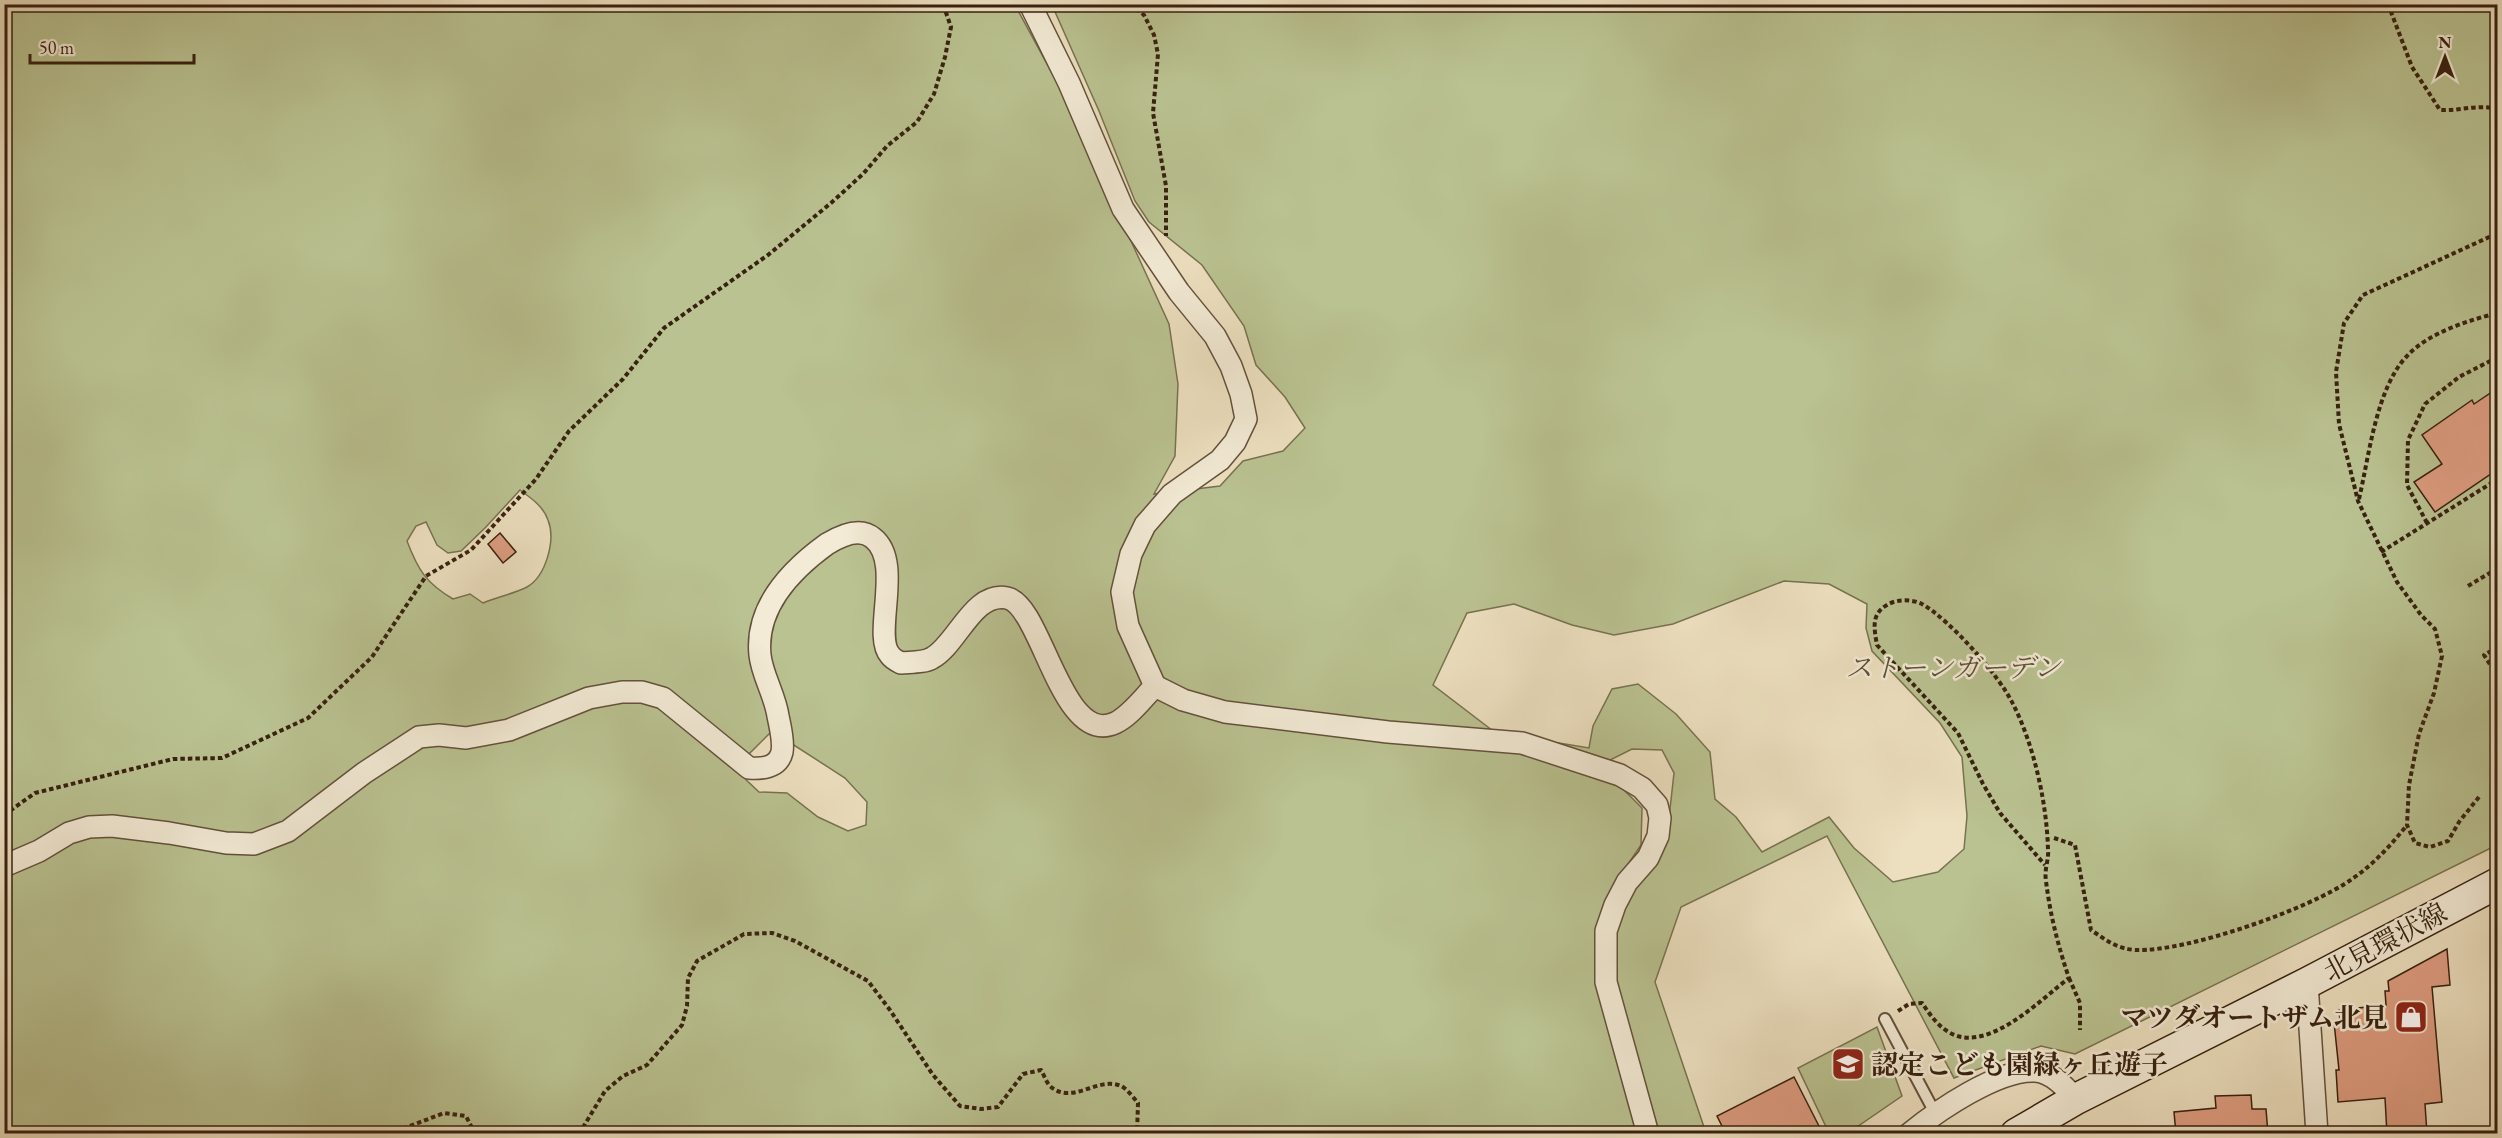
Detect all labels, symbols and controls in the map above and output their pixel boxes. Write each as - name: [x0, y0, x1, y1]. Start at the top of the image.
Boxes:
- scale bar: [30, 27, 194, 65]
- north arrow: [2415, 27, 2475, 87]
- text: N: [2439, 32, 2452, 53]
- text: 50 m: [39, 36, 74, 59]
- park label: ストーンガーデン: [1846, 650, 2062, 685]
- street label: 北見環状線: [2317, 895, 2453, 989]
- shop icon: マツダオートザム北見: [2393, 999, 2429, 1035]
- place label: マツダオートザム北見: [2120, 1000, 2388, 1035]
- school or university icon: 認定こども園緑ヶ丘遊子: [1830, 1046, 1866, 1082]
- place label: 認定こども園緑ヶ丘遊子: [1871, 1047, 2168, 1082]

